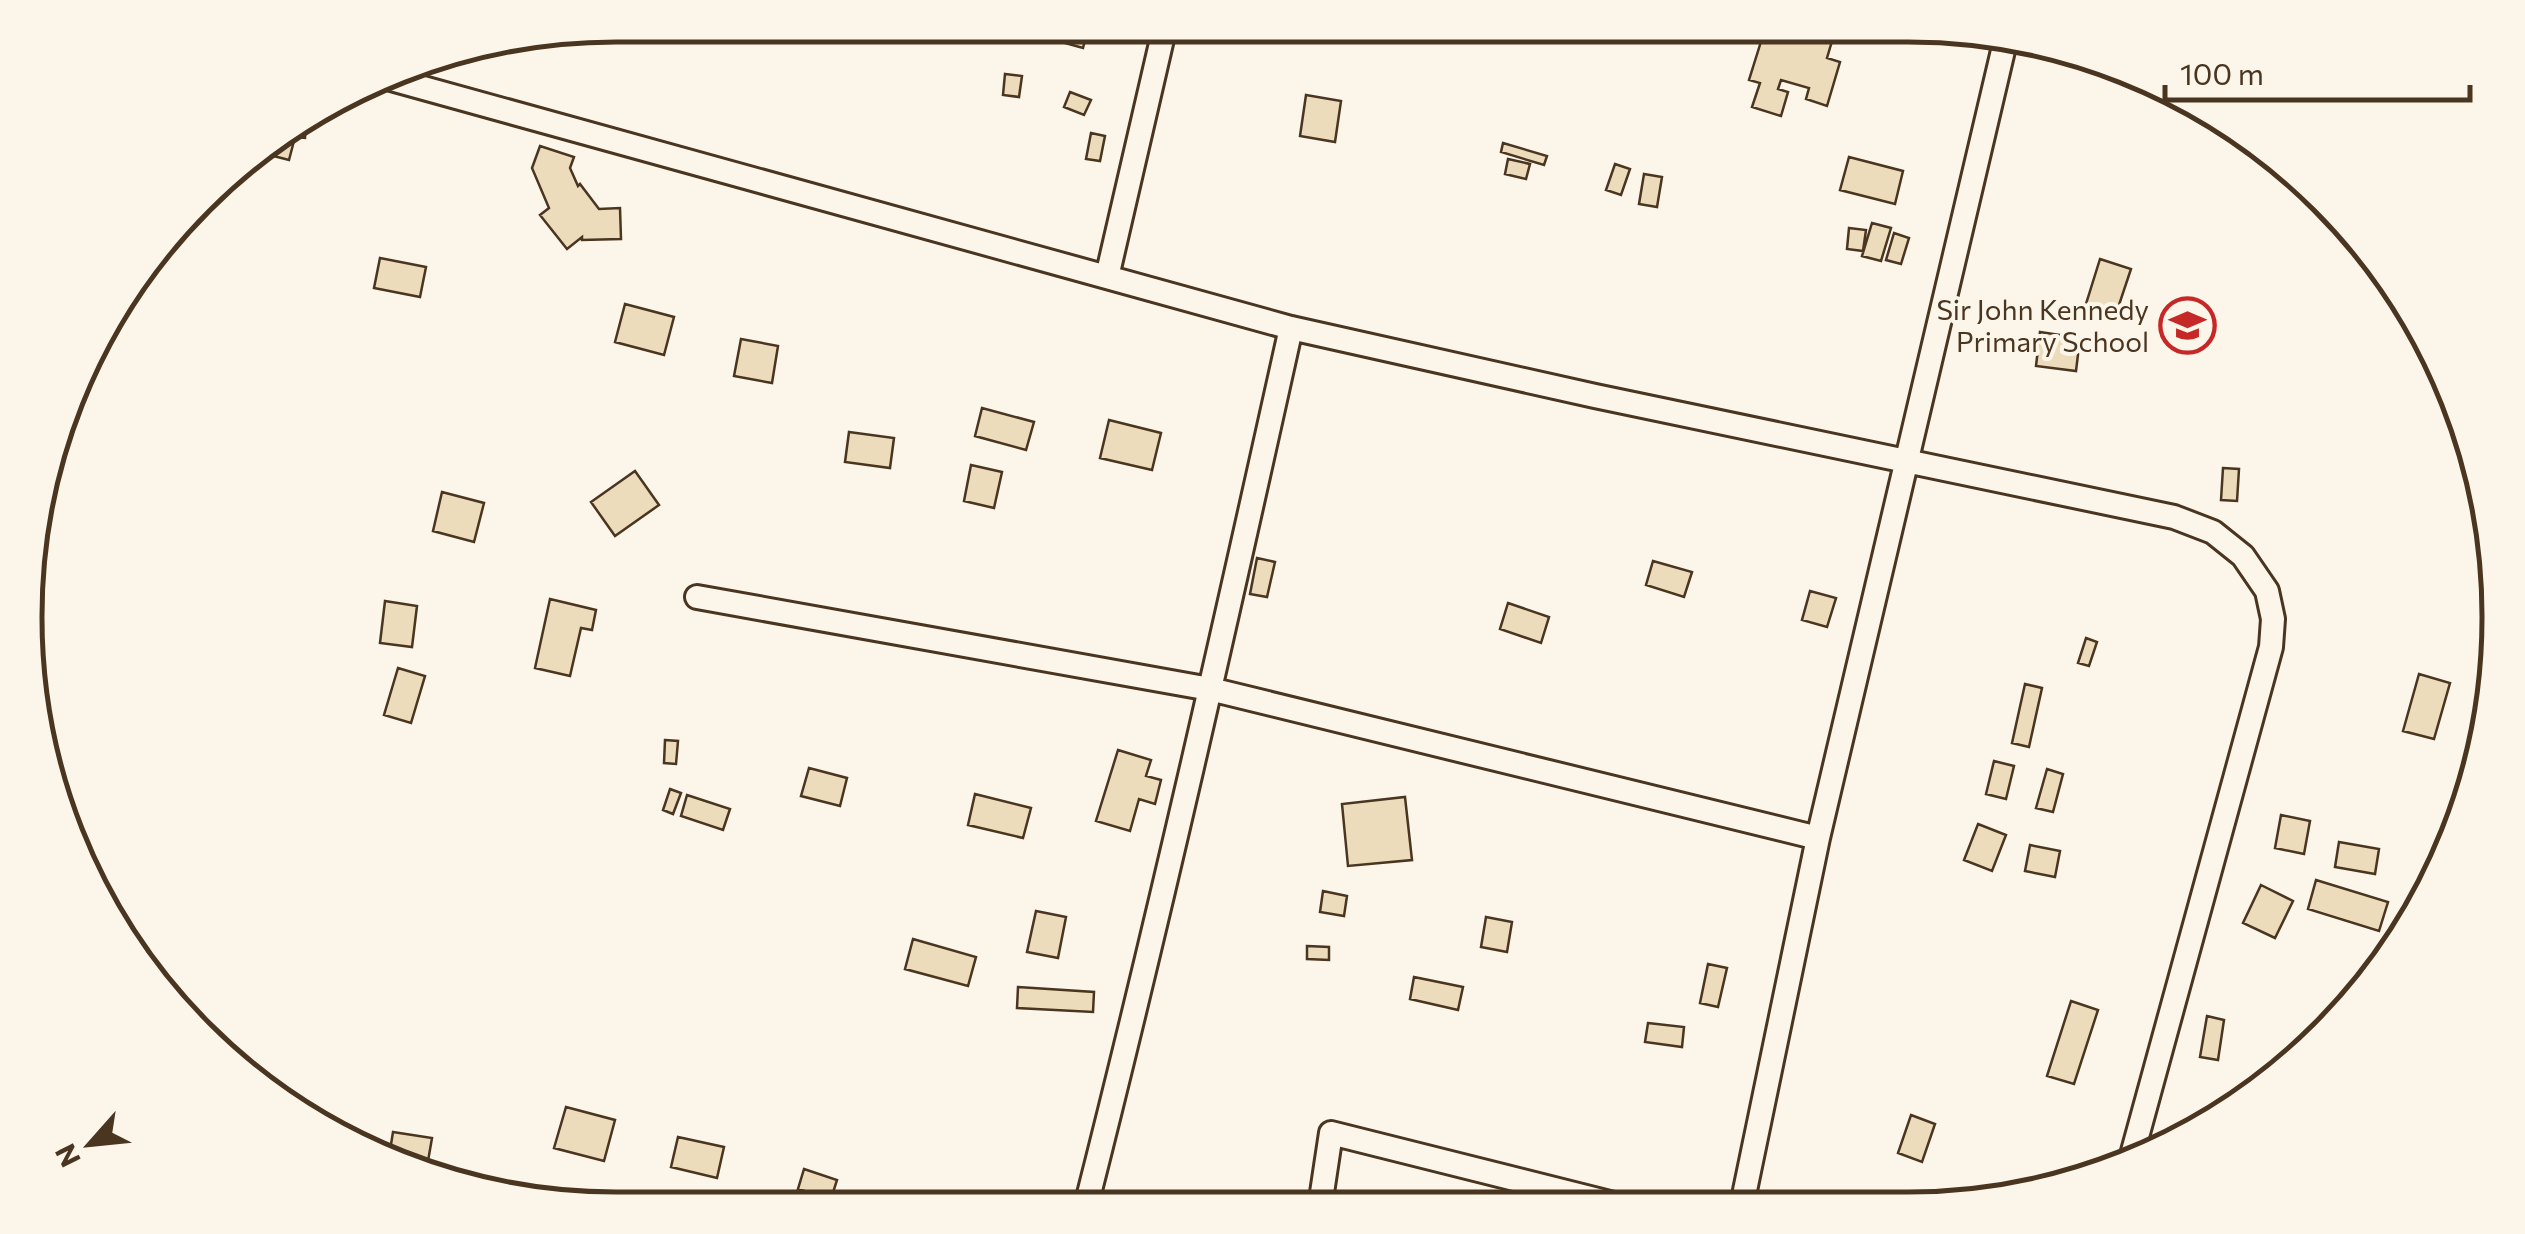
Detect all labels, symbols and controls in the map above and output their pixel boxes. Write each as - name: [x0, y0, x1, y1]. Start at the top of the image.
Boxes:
- scale bar: [2165, 40, 2470, 102]
- text: 100 m: [2180, 54, 2264, 91]
- place label: Sir John Kennedy Primary School: [1936, 292, 2149, 358]
- school or university icon: Sir John Kennedy Primary School: [2158, 296, 2218, 356]
- north arrow: [40, 1094, 140, 1194]
- text: N: [47, 1139, 87, 1173]

